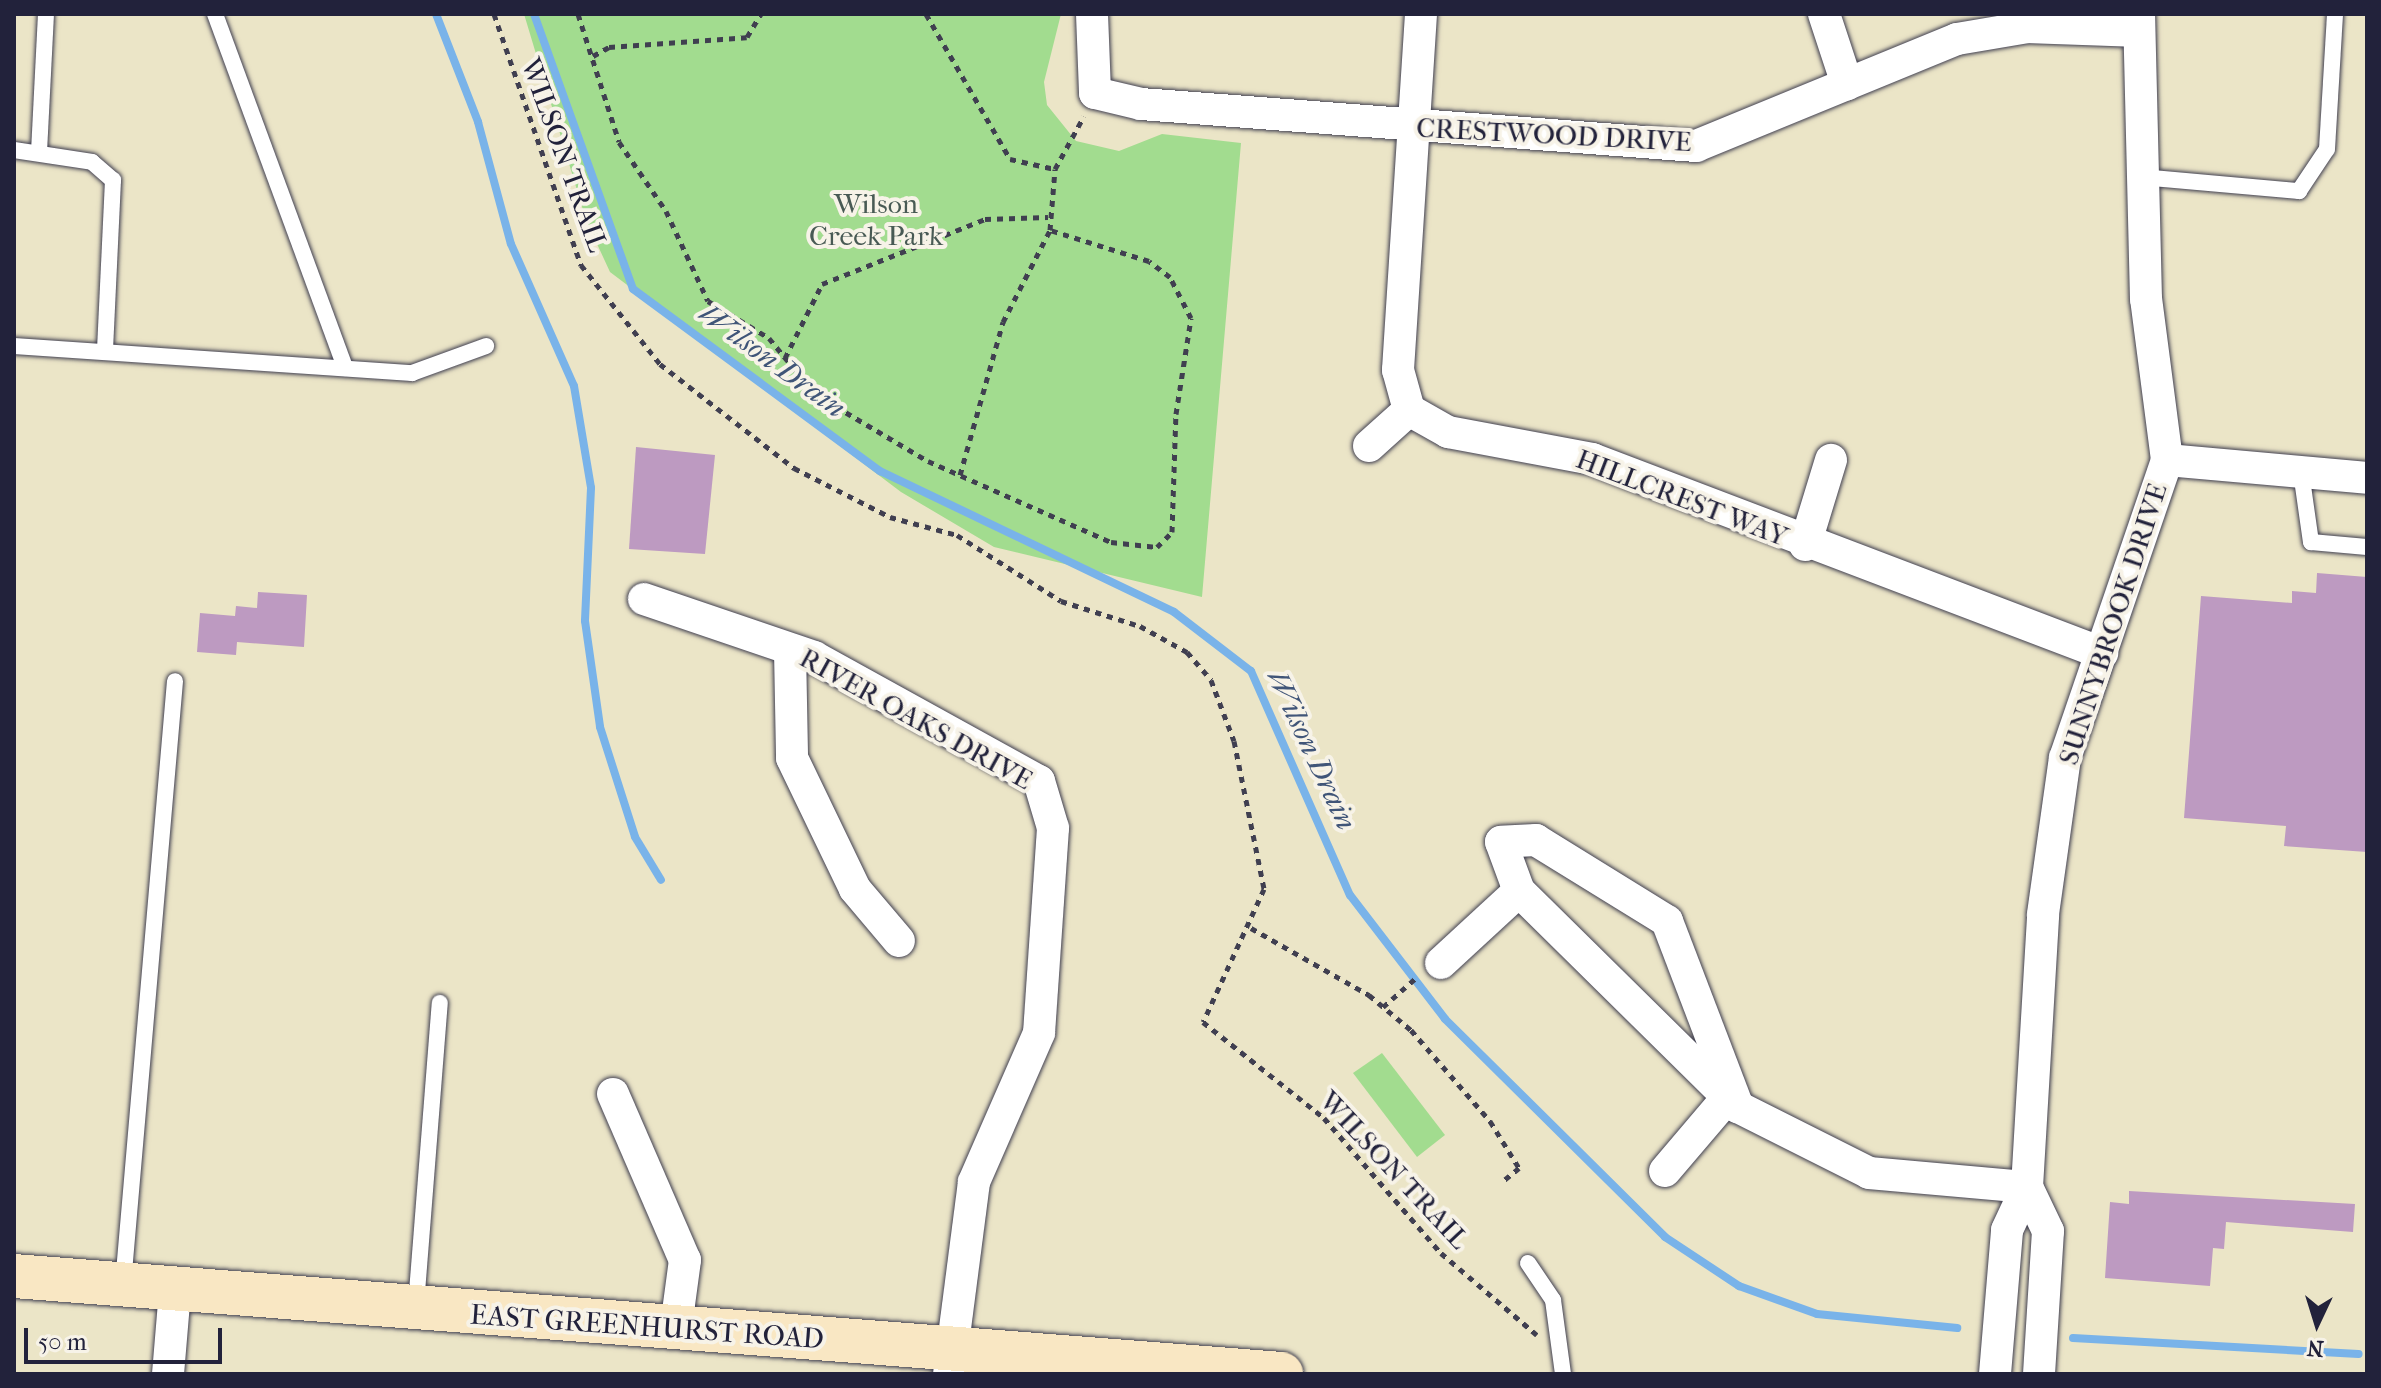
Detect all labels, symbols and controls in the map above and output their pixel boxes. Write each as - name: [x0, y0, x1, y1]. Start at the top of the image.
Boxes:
- street label: WILSON TRAIL: [513, 53, 615, 257]
- street label: CRESTWOOD DRIVE: [1415, 111, 1693, 159]
- park label: Wilson Creek Park: [809, 187, 943, 253]
- water label: Wilson Drain: [692, 296, 852, 426]
- street label: HILLCREST WAY: [1571, 442, 1793, 554]
- street label: SUNNYBROOK DRIVE: [2052, 479, 2174, 769]
- street label: RIVER OAKS DRIVE: [794, 641, 1038, 797]
- water label: Wilson Drain: [1258, 664, 1364, 836]
- street label: WILSON TRAIL: [1312, 1084, 1476, 1256]
- north arrow: [2277, 1284, 2357, 1364]
- street label: EAST GREENHURST ROAD: [469, 1298, 825, 1356]
- scale bar: [28, 1312, 226, 1362]
- text: 50 m: [38, 1328, 87, 1356]
- text: N: [2306, 1334, 2325, 1361]

